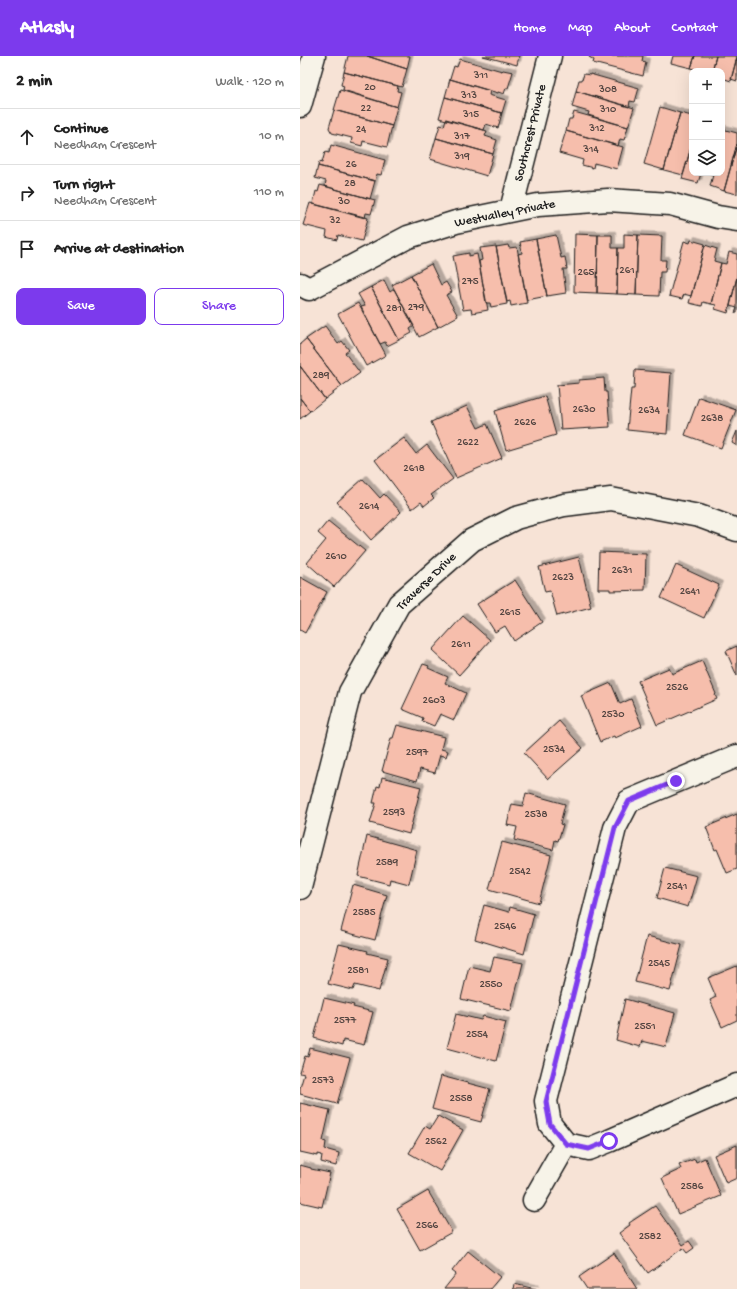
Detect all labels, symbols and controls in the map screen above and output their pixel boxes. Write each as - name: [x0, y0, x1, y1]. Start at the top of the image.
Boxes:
- text: Atlasly: [20, 17, 74, 40]
- text: Home: [514, 20, 546, 37]
- text: Map: [568, 20, 592, 37]
- text: About: [614, 20, 650, 37]
- text: Contact: [672, 20, 717, 37]
- map controls: [689, 68, 725, 176]
- button: +: [689, 68, 725, 104]
- house number: 311: [473, 70, 488, 82]
- text: 2 min: [16, 72, 52, 92]
- text: Walk · 120 m: [216, 75, 284, 90]
- house number: 20: [364, 82, 376, 94]
- street label: Southcrest Private: [512, 83, 550, 183]
- house number: 308: [598, 84, 617, 96]
- house number: 313: [460, 90, 477, 102]
- house number: 22: [361, 103, 372, 115]
- house number: 310: [599, 104, 616, 116]
- button: −: [689, 104, 725, 140]
- house number: 315: [462, 109, 479, 121]
- text: Continue: [54, 120, 108, 138]
- house number: 312: [588, 123, 605, 135]
- house number: 24: [356, 124, 367, 136]
- icon: ahead: [16, 126, 38, 148]
- text: 10 m: [259, 129, 284, 144]
- house number: 317: [453, 131, 470, 143]
- text: Needham Crescent: [54, 138, 156, 153]
- button: layers: [689, 140, 725, 176]
- house number: 314: [582, 144, 599, 156]
- house number: 319: [453, 151, 470, 163]
- house number: 26: [346, 159, 357, 171]
- text: Turn right: [54, 176, 114, 194]
- house number: 28: [344, 178, 356, 190]
- icon: right: [16, 182, 38, 204]
- text: 110 m: [254, 185, 284, 200]
- text: Needham Crescent: [54, 194, 156, 209]
- house number: 30: [337, 196, 350, 208]
- street label: Westvalley Private: [453, 197, 557, 231]
- house number: 32: [328, 215, 341, 227]
- icon: arrive: [16, 238, 38, 260]
- text: Arrive at destination: [54, 240, 184, 258]
- house number: 261: [619, 265, 635, 277]
- house number: 265: [578, 267, 595, 279]
- house number: 275: [462, 276, 479, 288]
- button: Save: [16, 288, 146, 325]
- button: Share: [154, 288, 284, 325]
- house number: 279: [408, 302, 425, 314]
- house number: 281: [386, 303, 402, 315]
- house number: 289: [313, 370, 330, 382]
- house number: 2630: [573, 404, 595, 416]
- house number: 2634: [638, 405, 661, 417]
- house number: 2638: [701, 413, 723, 425]
- house number: 2626: [514, 417, 536, 429]
- house number: 2622: [457, 437, 479, 449]
- house number: 2618: [403, 463, 425, 475]
- house number: 2614: [359, 501, 380, 513]
- street label: Traverse Drive: [393, 550, 460, 615]
- house number: 2610: [325, 551, 347, 563]
- house number: 2631: [611, 565, 633, 577]
- house number: 2623: [552, 572, 574, 584]
- house number: 2641: [680, 586, 700, 598]
- house number: 2615: [499, 607, 521, 619]
- house number: 2611: [451, 639, 471, 651]
- house number: 2526: [666, 682, 688, 694]
- house number: 2603: [423, 695, 446, 707]
- house number: 2530: [601, 709, 625, 721]
- house number: 2534: [543, 744, 566, 756]
- house number: 2597: [406, 747, 428, 759]
- route end: [667, 772, 685, 790]
- house number: 2593: [383, 807, 405, 819]
- house number: 2538: [525, 809, 547, 821]
- house number: 2589: [376, 857, 399, 869]
- house number: 2542: [509, 866, 531, 878]
- house number: 2541: [667, 881, 687, 893]
- house number: 2585: [353, 907, 376, 919]
- house number: 2546: [494, 921, 516, 933]
- house number: 2545: [648, 958, 670, 970]
- house number: 2581: [347, 965, 369, 977]
- house number: 2550: [479, 979, 503, 991]
- house number: 2577: [334, 1015, 357, 1027]
- house number: 2551: [634, 1021, 656, 1033]
- house number: 2554: [466, 1029, 489, 1041]
- house number: 2573: [312, 1075, 335, 1087]
- house number: 2558: [450, 1093, 473, 1105]
- route start: [600, 1132, 618, 1150]
- house number: 2562: [425, 1136, 448, 1148]
- house number: 2586: [681, 1181, 704, 1193]
- house number: 2566: [416, 1220, 439, 1232]
- house number: 2582: [639, 1231, 662, 1243]

